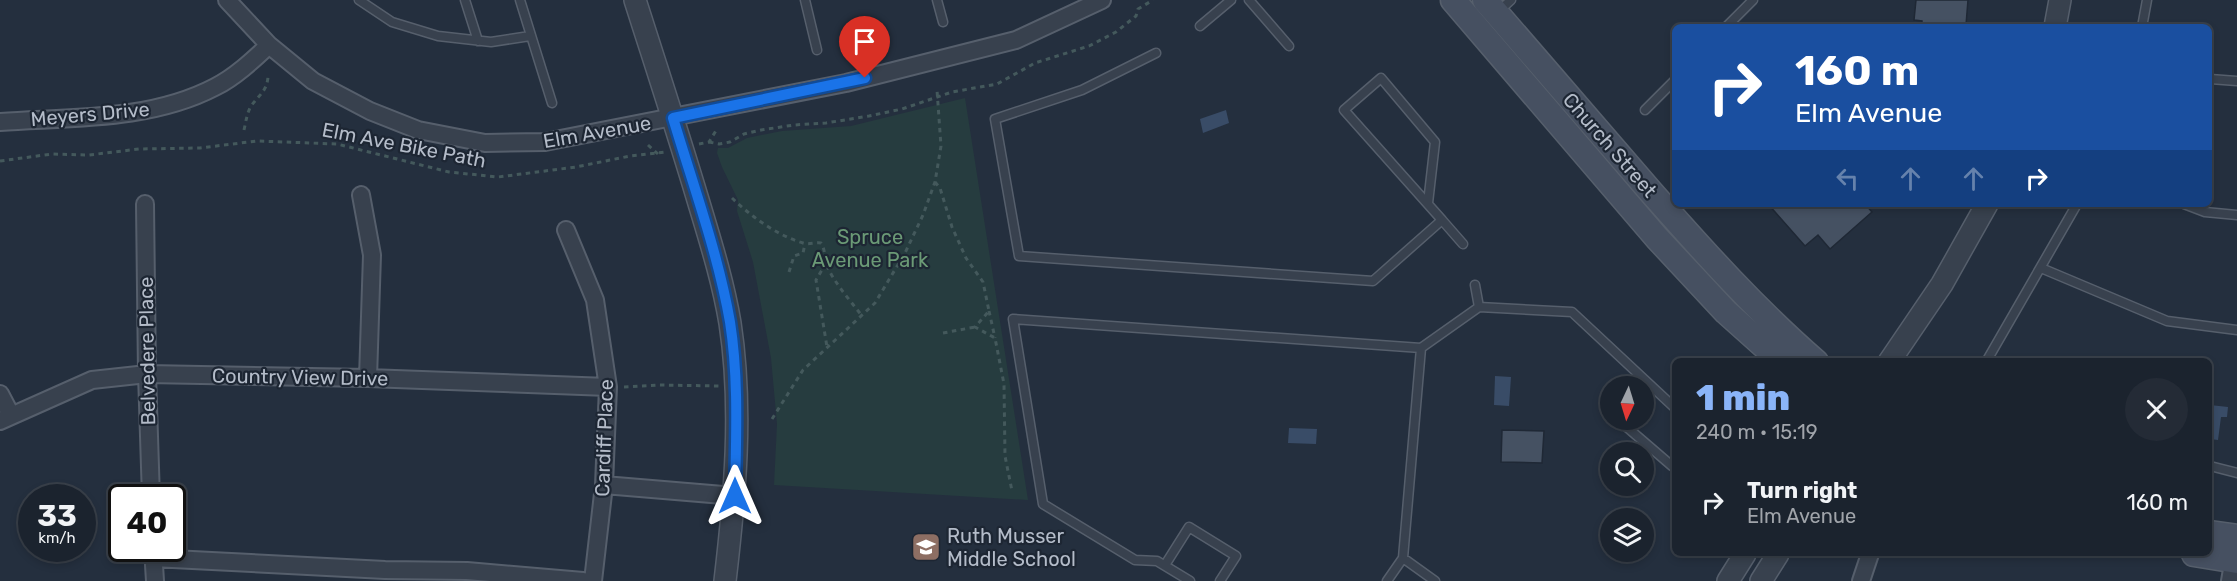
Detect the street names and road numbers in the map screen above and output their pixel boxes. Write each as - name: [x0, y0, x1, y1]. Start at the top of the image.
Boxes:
- street label: Church Street: [1558, 88, 1662, 202]
- street label: Meyers Drive: [29, 97, 151, 131]
- street label: Elm Avenue: [541, 111, 653, 153]
- street label: Elm Ave Bike Path: [320, 117, 488, 173]
- street label: Belvedere Place: [134, 276, 160, 426]
- street label: Country View Drive: [212, 363, 388, 391]
- street label: Cardiff Place: [590, 379, 618, 497]

